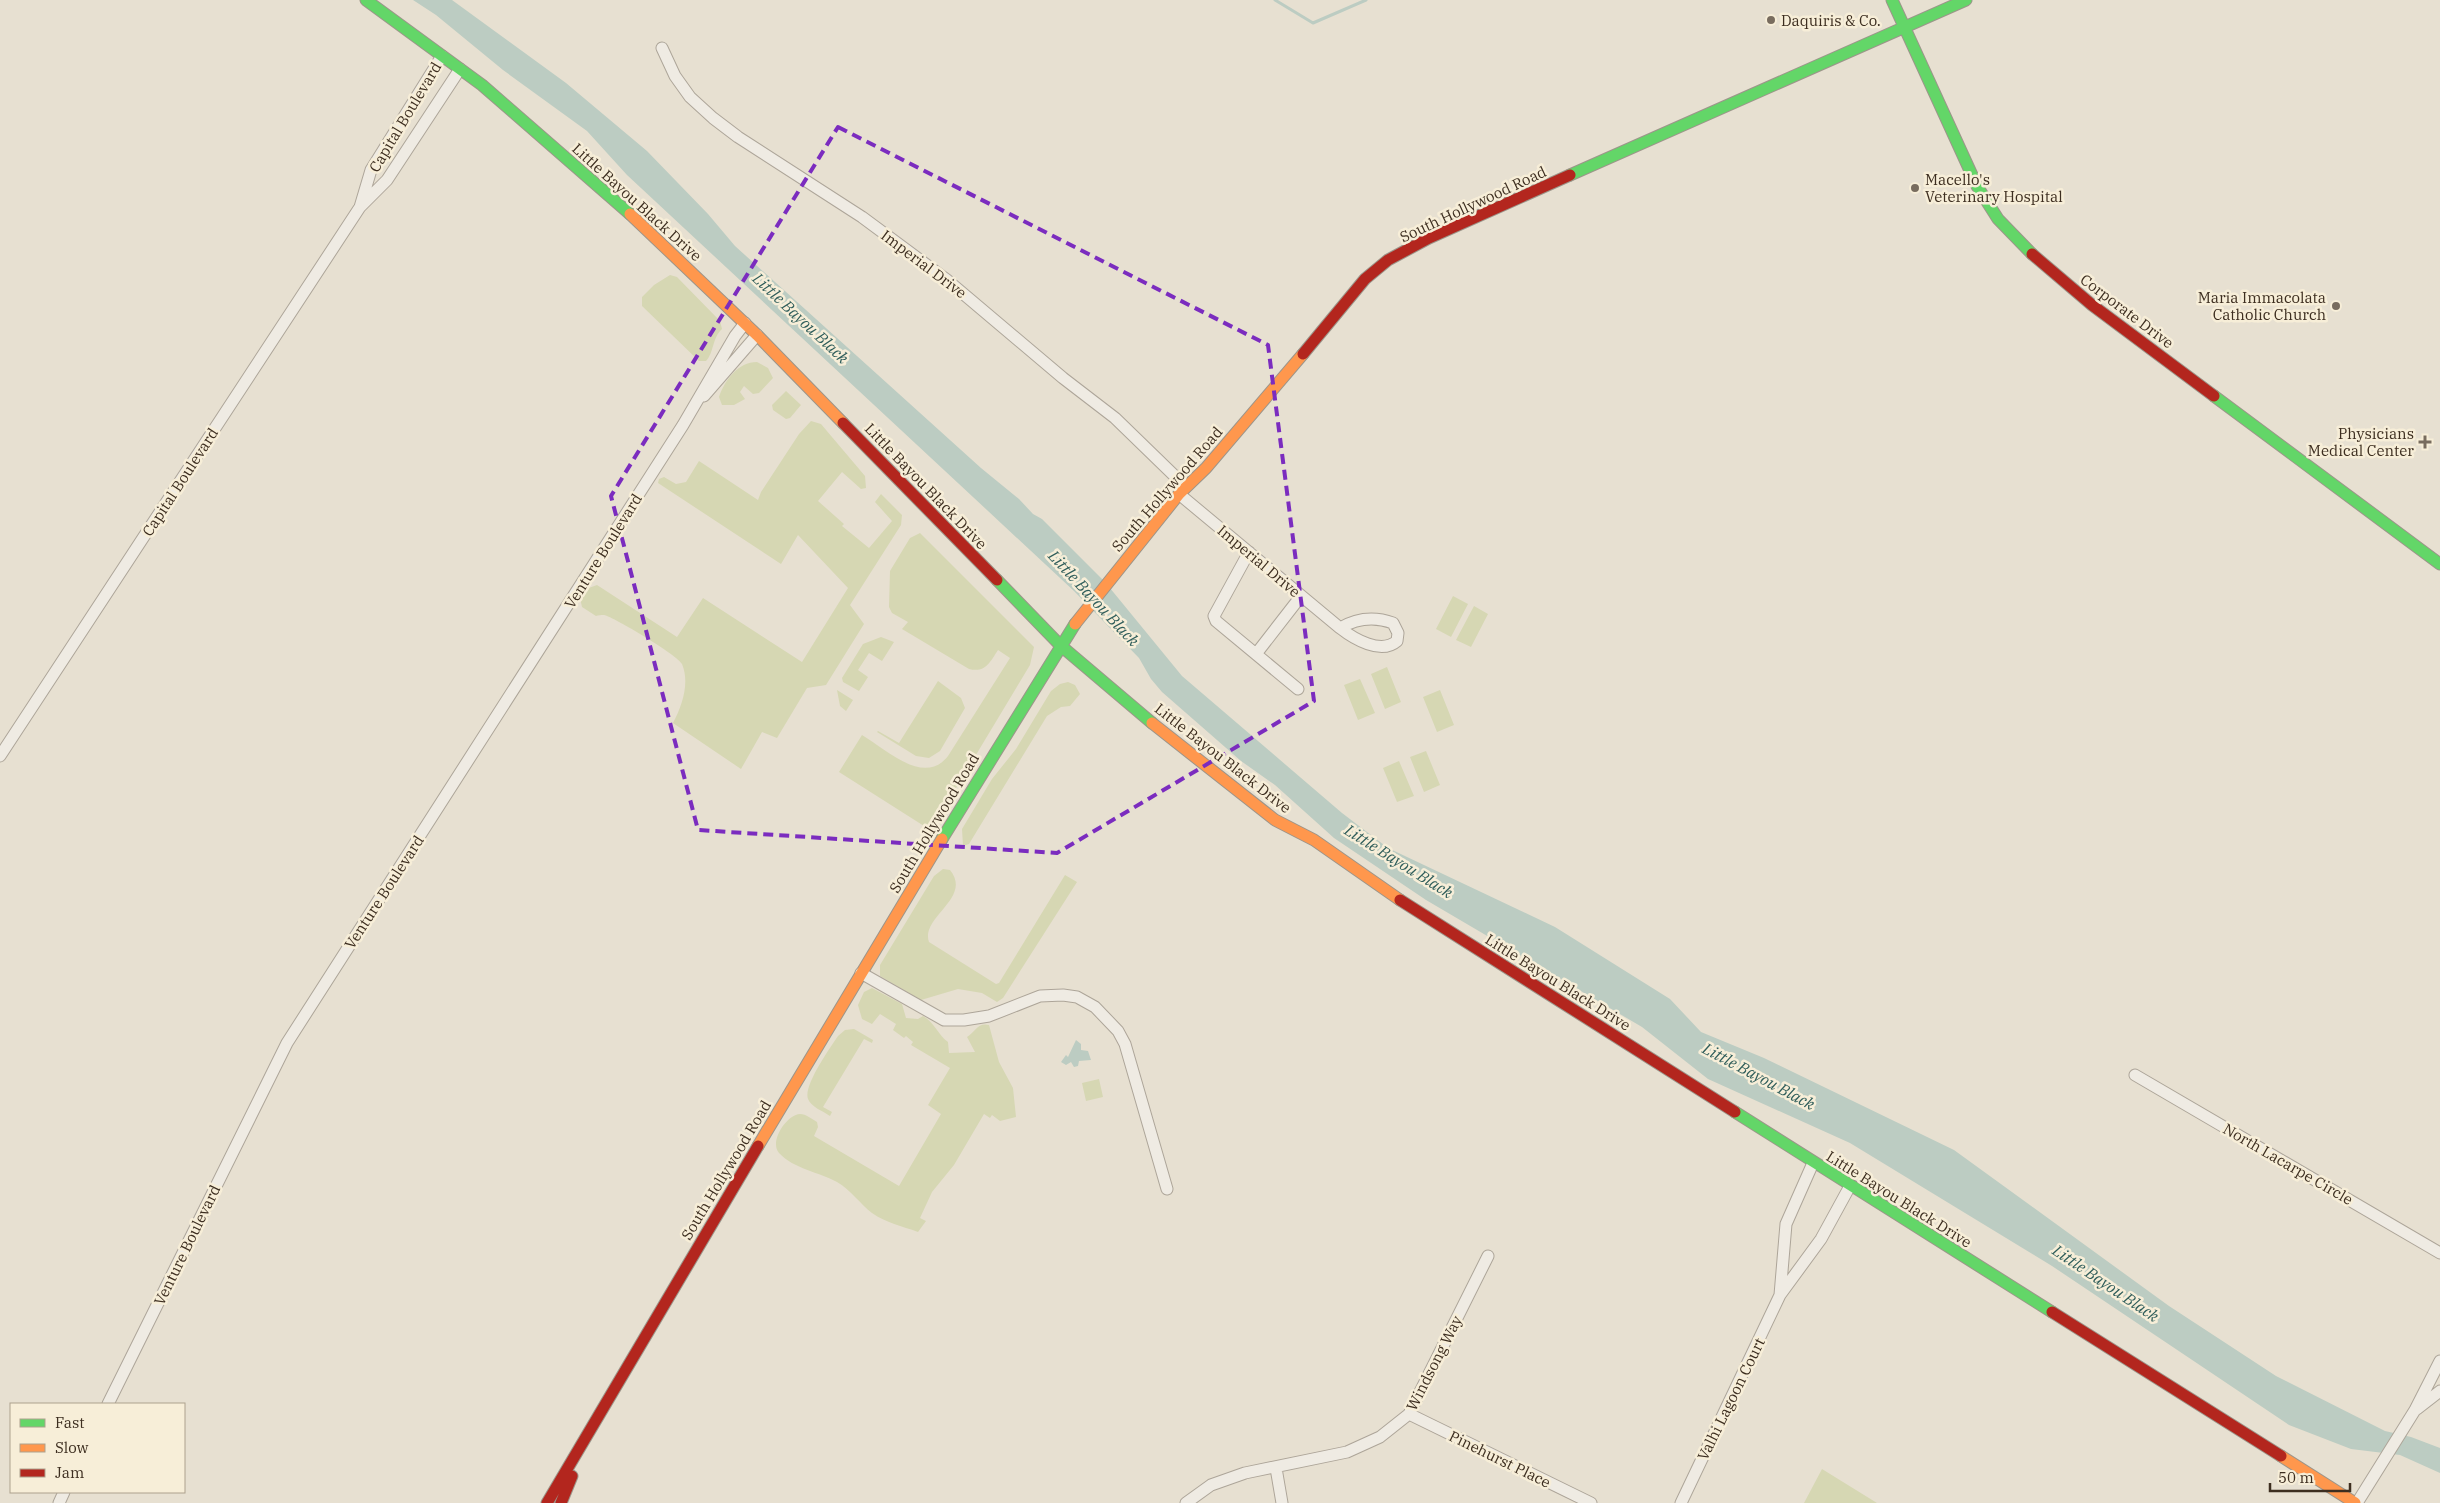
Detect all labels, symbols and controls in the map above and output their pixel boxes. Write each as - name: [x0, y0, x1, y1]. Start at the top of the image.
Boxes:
- place label: Daquiris & Co.: [1781, 11, 1881, 30]
- marker: Daquiris & Co.: [1765, 14, 1777, 26]
- street label: Capital Boulevard: [365, 58, 445, 176]
- street label: Little Bayou Black Drive: [568, 139, 706, 265]
- street label: South Hollywood Road: [1397, 162, 1549, 246]
- place label: Macello's Veterinary Hospital: [1925, 170, 2063, 206]
- marker: Macello's Veterinary Hospital: [1909, 182, 1921, 194]
- street label: Imperial Drive: [877, 226, 971, 302]
- water label: Little Bayou Black: [748, 268, 854, 368]
- street label: Corporate Drive: [2077, 270, 2177, 352]
- place label: Maria Immacolata Catholic Church: [2198, 288, 2326, 324]
- marker: Maria Immacolata Catholic Church: [2330, 300, 2342, 312]
- street label: Little Bayou Black Drive: [861, 419, 991, 553]
- street label: South Hollywood Road: [1108, 423, 1226, 555]
- street label: Capital Boulevard: [138, 424, 222, 540]
- place label: Physicians Medical Center: [2308, 424, 2414, 460]
- marker: Physicians Medical Center: [2418, 435, 2432, 449]
- street label: Venture Boulevard: [560, 490, 646, 612]
- street label: Imperial Drive: [1214, 521, 1304, 601]
- water label: Little Bayou Black: [1044, 545, 1144, 651]
- street label: Little Bayou Black Drive: [1151, 699, 1295, 817]
- street label: South Hollywood Road: [885, 750, 983, 896]
- water label: Little Bayou Black: [1340, 819, 1457, 903]
- street label: Venture Boulevard: [340, 832, 428, 952]
- street label: Little Bayou Black Drive: [1482, 929, 1634, 1035]
- water label: Little Bayou Black: [1699, 1038, 1819, 1114]
- street label: South Hollywood Road: [677, 1097, 775, 1243]
- street label: North Lacarpe Circle: [2220, 1119, 2356, 1209]
- street label: Little Bayou Black Drive: [1823, 1146, 1975, 1252]
- street label: Venture Boulevard: [150, 1182, 224, 1308]
- water label: Little Bayou Black: [2048, 1239, 2163, 1326]
- street label: Windsong Way: [1402, 1312, 1466, 1414]
- street label: Valhi Lagoon Court: [1693, 1335, 1769, 1463]
- legend: [10, 1403, 185, 1493]
- text: Fast: [55, 1413, 85, 1432]
- street label: Pinehurst Place: [1446, 1426, 1554, 1492]
- text: Slow: [55, 1438, 89, 1457]
- scale bar: [2270, 1460, 2350, 1492]
- text: Jam: [55, 1463, 84, 1482]
- text: 50 m: [2278, 1468, 2314, 1487]

